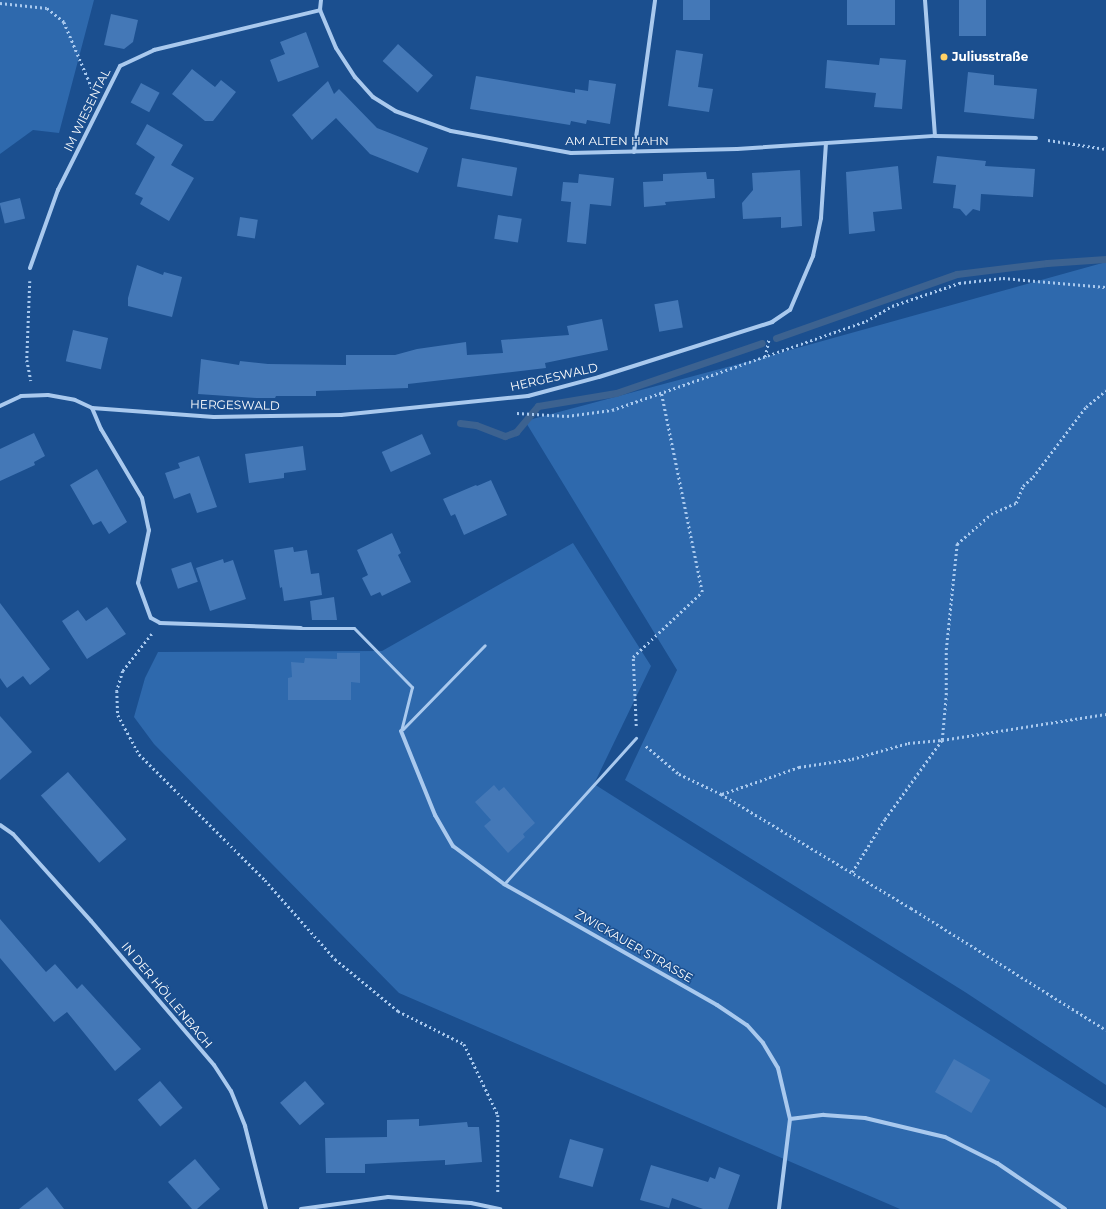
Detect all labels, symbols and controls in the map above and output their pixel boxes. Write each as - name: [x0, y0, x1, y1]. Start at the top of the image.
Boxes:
- place label: Juliusstraße: [952, 50, 1028, 64]
- marker: Juliusstraße: [939, 52, 949, 62]
- street label: IM WIESENTAL: [61, 66, 113, 154]
- street label: AM ALTEN HAHN: [565, 134, 669, 148]
- street label: HERGESWALD: [509, 360, 599, 394]
- street label: HERGESWALD: [190, 397, 280, 413]
- street label: ZWICKAUER STRASSE: [573, 906, 695, 986]
- street label: IN DER HÖLLENBACH: [118, 939, 216, 1051]

